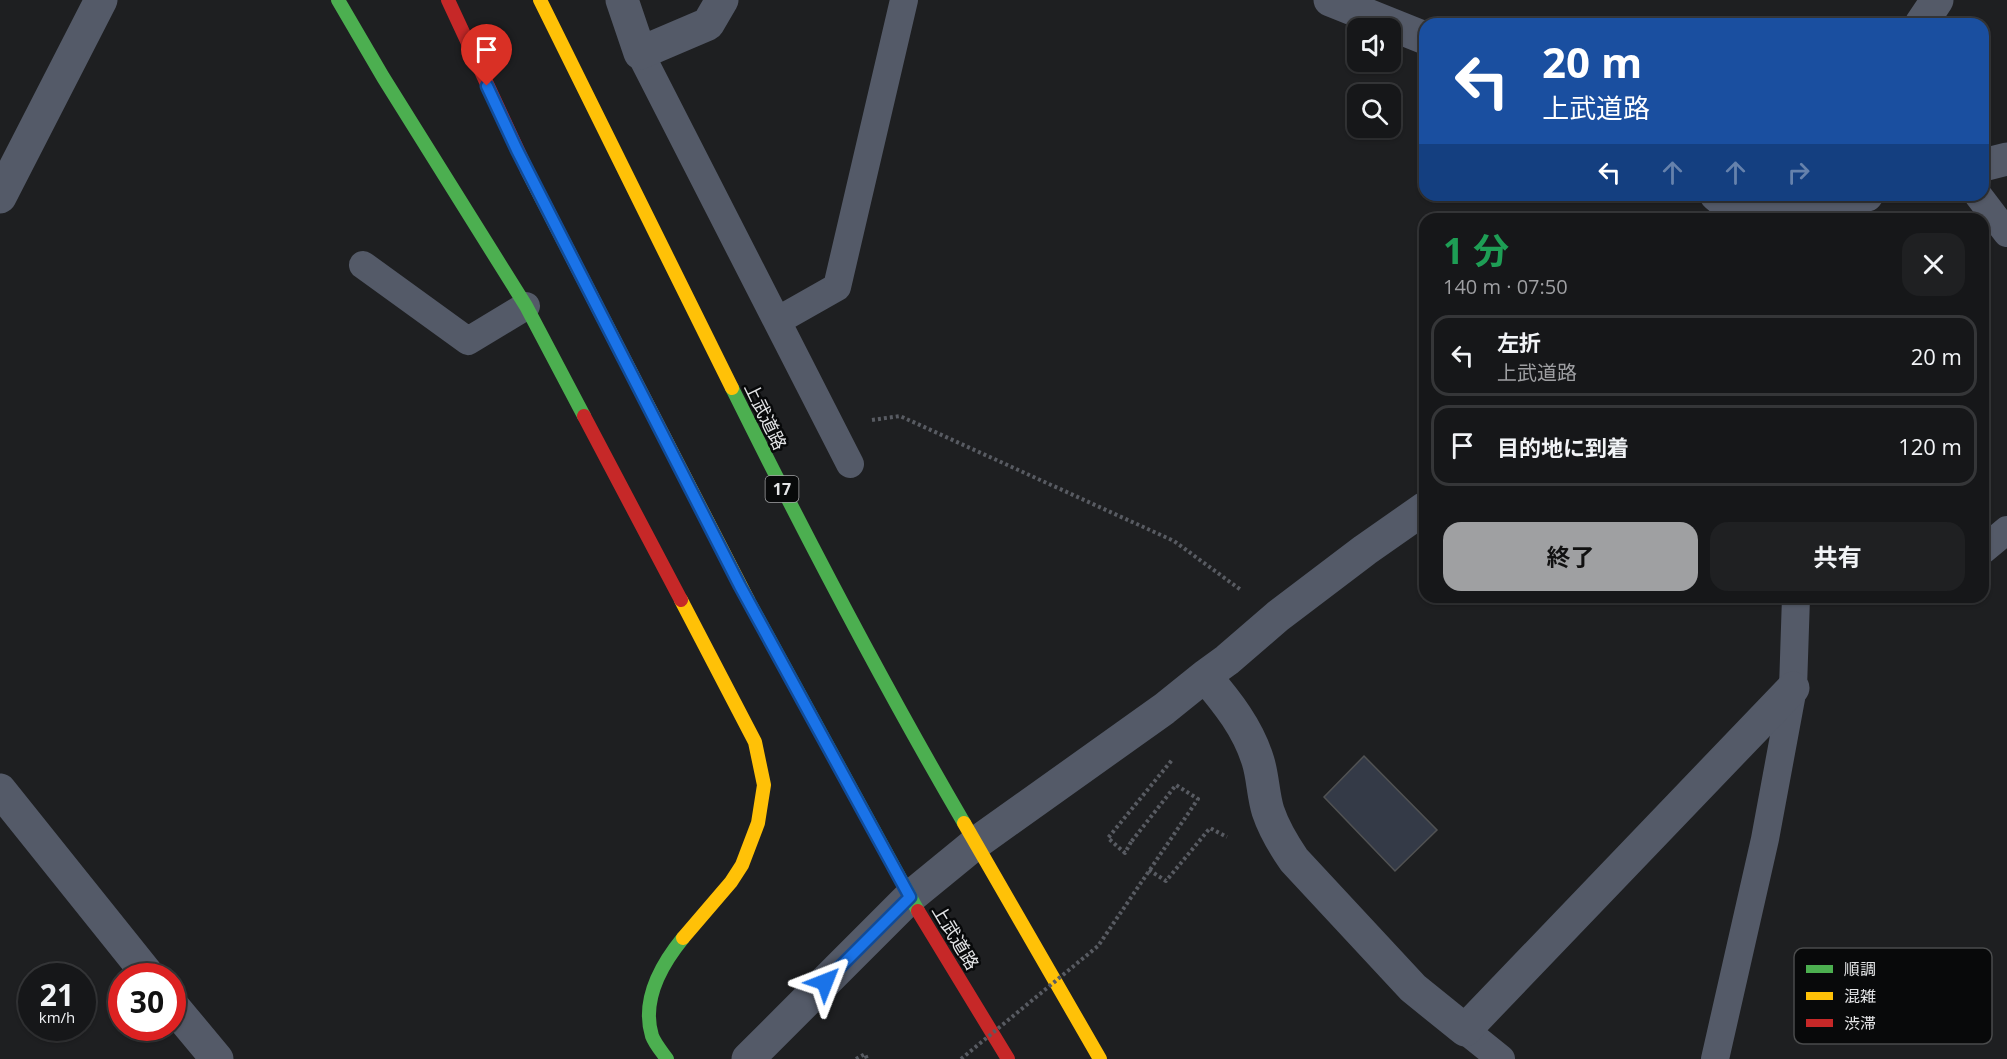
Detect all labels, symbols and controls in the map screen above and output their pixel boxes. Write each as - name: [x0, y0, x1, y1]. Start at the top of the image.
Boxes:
- map controls: [1347, 18, 1401, 138]
- button: sound: [1347, 18, 1401, 72]
- pin: [461, 24, 512, 86]
- icon: arrive: [470, 33, 503, 66]
- text: 20 m: [1542, 33, 1642, 90]
- icon: left: [1443, 42, 1521, 120]
- button: search: [1347, 84, 1401, 138]
- text: 上武道路: [1542, 89, 1650, 126]
- icon: left: [1593, 156, 1626, 189]
- icon: ahead: [1656, 156, 1689, 189]
- icon: ahead: [1719, 156, 1752, 189]
- icon: right: [1782, 156, 1815, 189]
- text: 1 分: [1443, 226, 1509, 275]
- button: close: [1902, 233, 1965, 296]
- text: 140 m · 07:50: [1443, 273, 1568, 300]
- text: 左折: [1497, 327, 1541, 357]
- icon: left: [1446, 339, 1479, 372]
- text: 20 m: [1911, 341, 1962, 371]
- text: 上武道路: [1497, 359, 1577, 386]
- street label: 上武道路: [739, 378, 793, 454]
- icon: arrive: [1446, 429, 1479, 462]
- text: 120 m: [1898, 431, 1962, 461]
- text: 目的地に到着: [1497, 432, 1629, 462]
- road number: 17: [766, 476, 798, 502]
- button: 終了: [1443, 522, 1698, 591]
- button: 共有: [1710, 522, 1965, 591]
- street label: 上武道路: [927, 900, 985, 974]
- legend: [1794, 948, 1992, 1044]
- position arrow: [793, 950, 857, 1014]
- text: 順調: [1844, 958, 1876, 980]
- speed limit sign: 30: [108, 963, 186, 1041]
- text: 21: [40, 974, 74, 1015]
- text: 混雑: [1844, 985, 1876, 1007]
- text: km/h: [39, 1007, 75, 1027]
- text: 渋滞: [1844, 1012, 1876, 1034]

